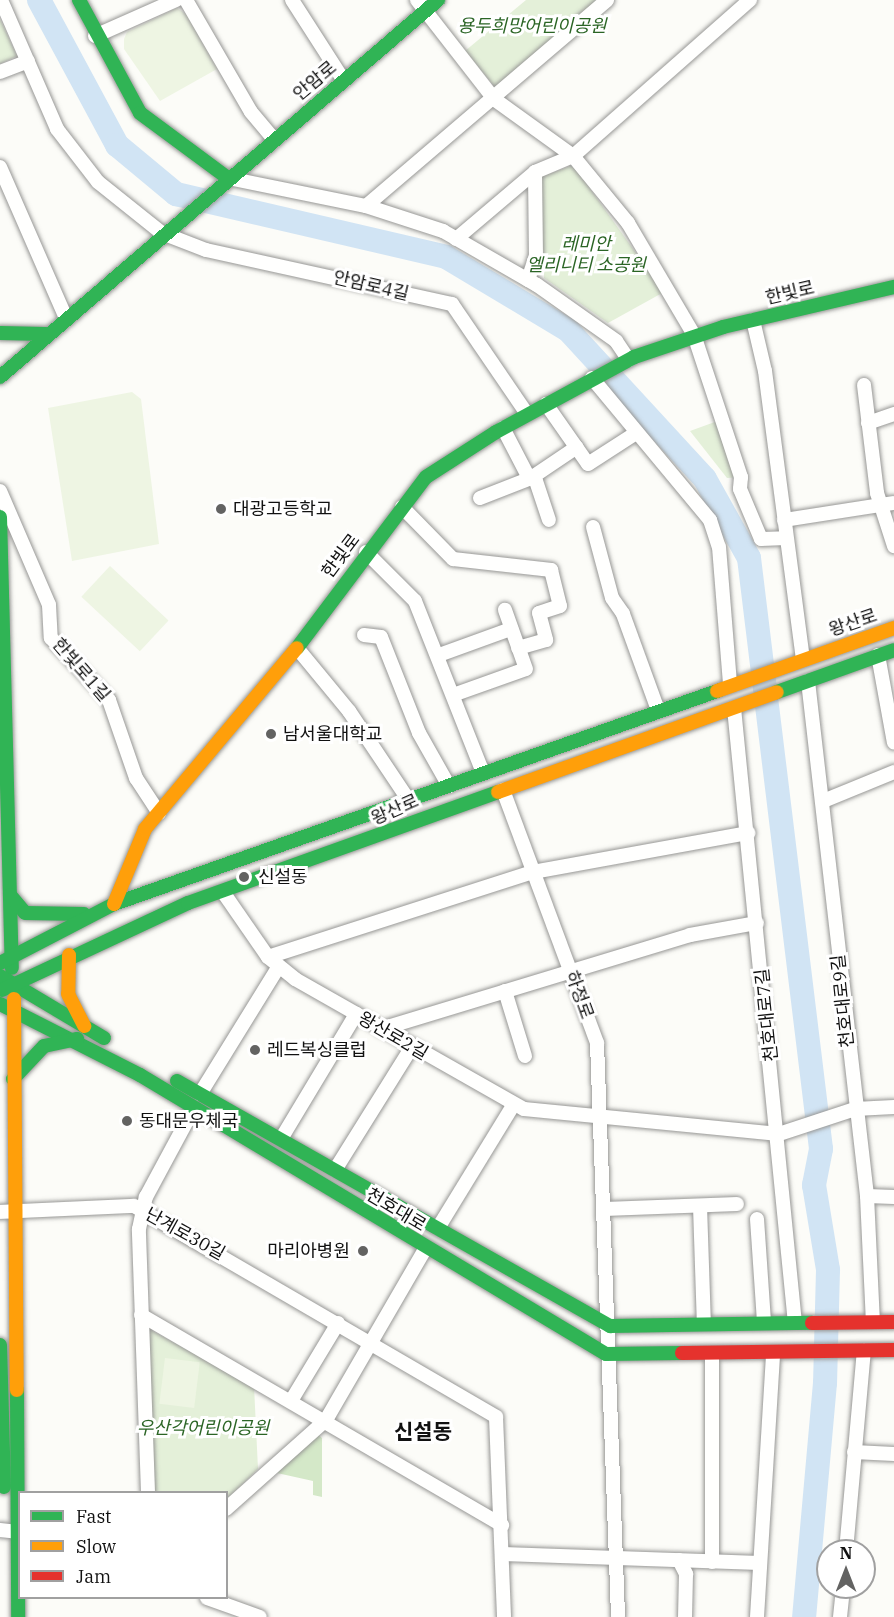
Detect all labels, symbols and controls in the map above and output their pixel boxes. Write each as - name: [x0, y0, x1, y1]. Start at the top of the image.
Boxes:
- park label: 용두희망어린이공원: [457, 15, 607, 37]
- street label: 안암로: [289, 57, 341, 105]
- park label: 레미안 엘리니티 소공원: [526, 234, 646, 276]
- street label: 안암로4길: [331, 267, 411, 305]
- street label: 한빛로: [763, 277, 817, 309]
- place label: 대광고등학교: [233, 498, 332, 520]
- marker: 대광고등학교: [214, 502, 228, 516]
- street label: 한빛로: [317, 530, 365, 582]
- street label: 왕산로: [826, 605, 880, 641]
- street label: 한빛로1길: [48, 634, 114, 706]
- place label: 남서울대학교: [283, 723, 382, 745]
- marker: 남서울대학교: [264, 727, 278, 741]
- street label: 왕산로: [368, 790, 422, 830]
- place label: 신설동: [258, 866, 308, 888]
- marker: 신설동: [235, 868, 253, 886]
- street label: 천호대로9길: [827, 953, 859, 1049]
- street label: 천호대로7길: [751, 967, 783, 1063]
- street label: 하정로: [560, 968, 598, 1022]
- street label: 왕산로2길: [354, 1007, 432, 1065]
- place label: 레드복싱클럽: [267, 1039, 366, 1061]
- marker: 레드복싱클럽: [248, 1043, 262, 1057]
- place label: 동대문우체국: [139, 1110, 238, 1132]
- marker: 동대문우체국: [120, 1114, 134, 1128]
- street label: 천호대로: [362, 1184, 430, 1236]
- street label: 난계로30길: [141, 1203, 229, 1265]
- place label: 마리아병원: [267, 1240, 350, 1262]
- marker: 마리아병원: [354, 1242, 372, 1260]
- park label: 우산각어린이공원: [137, 1417, 269, 1439]
- district label: 신설동: [394, 1418, 452, 1444]
- legend: [18, 1491, 228, 1599]
- text: Fast: [76, 1505, 111, 1528]
- text: Slow: [76, 1535, 116, 1558]
- north arrow: [816, 1539, 876, 1599]
- text: N: [840, 1543, 852, 1563]
- text: Jam: [76, 1565, 111, 1588]

